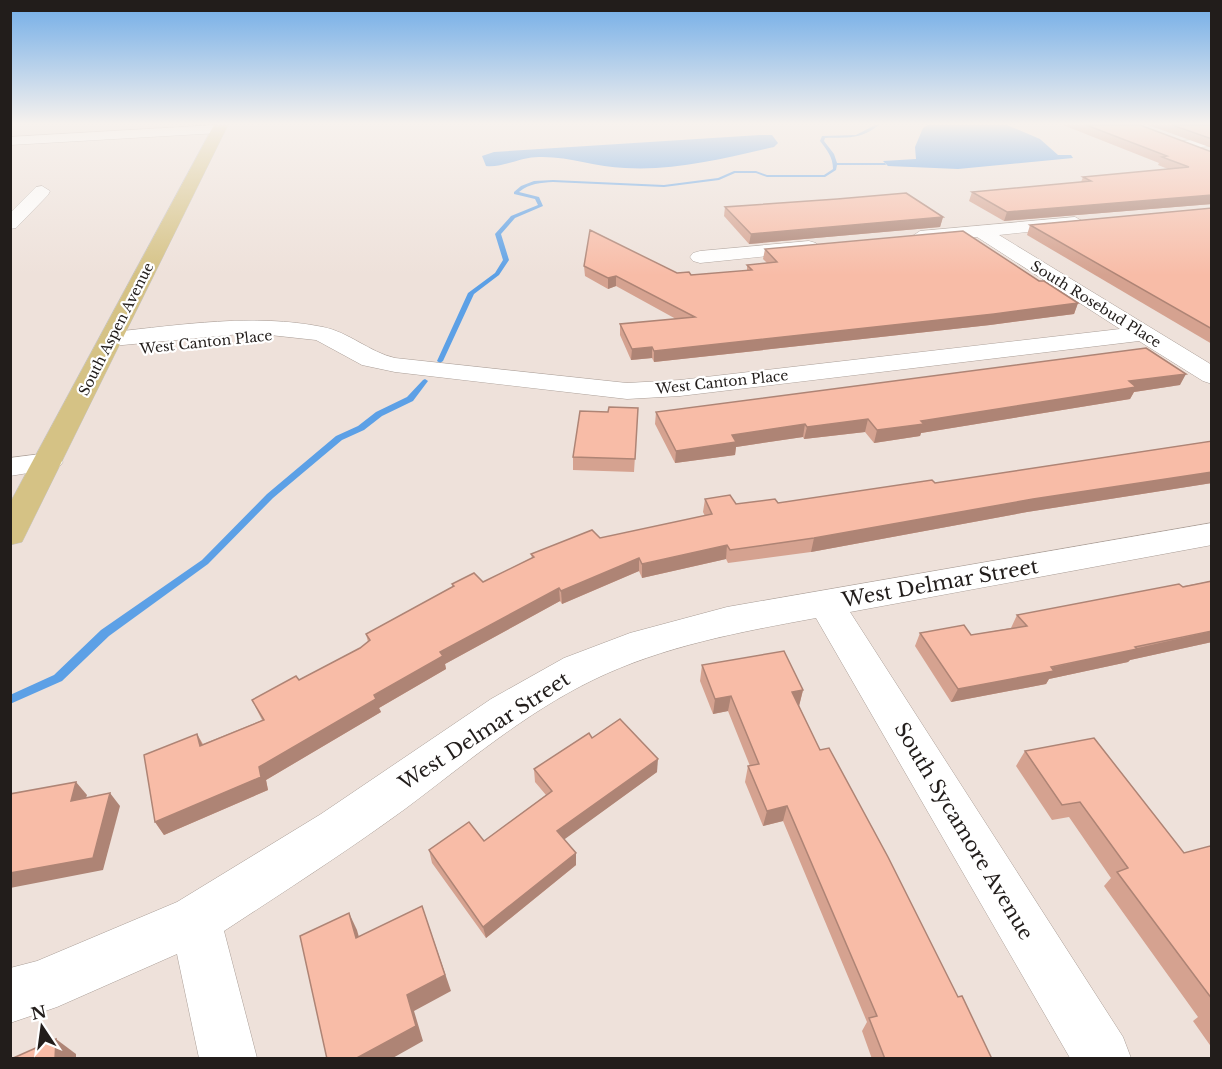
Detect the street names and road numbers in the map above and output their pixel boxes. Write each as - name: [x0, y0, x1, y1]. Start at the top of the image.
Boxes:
- street label: South Rosebud Place: [1027, 257, 1165, 351]
- street label: South Aspen Avenue: [75, 259, 157, 399]
- street label: West Canton Place: [138, 326, 273, 358]
- street label: West Canton Place: [654, 366, 789, 398]
- street label: West Delmar Street: [839, 554, 1040, 612]
- street label: West Delmar Street: [393, 667, 574, 796]
- street label: South Sycamore Avenue: [889, 718, 1039, 944]

